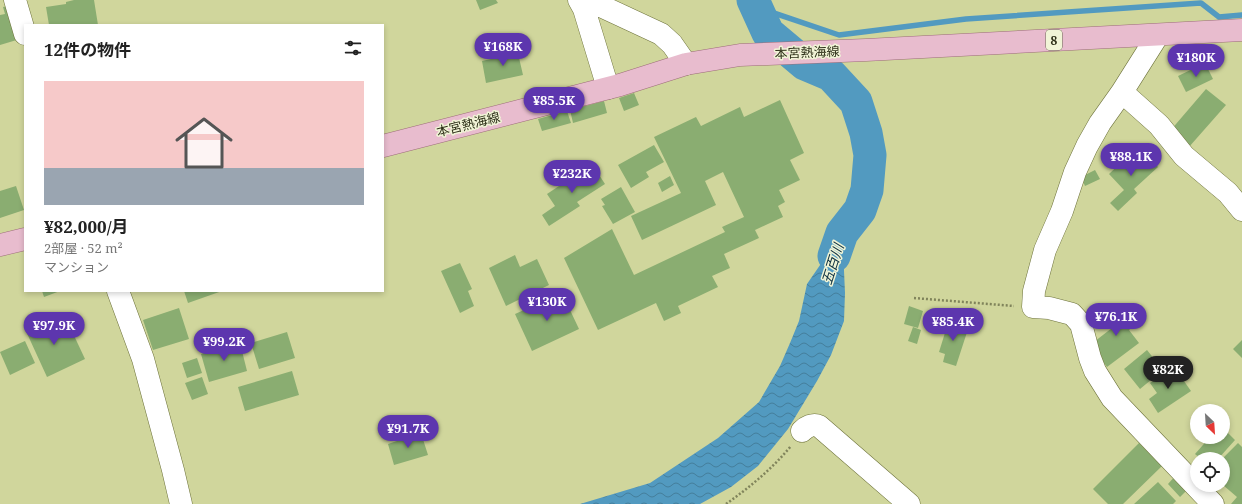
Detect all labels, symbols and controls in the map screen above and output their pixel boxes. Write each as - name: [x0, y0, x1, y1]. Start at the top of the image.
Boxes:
- road number: 8: [1046, 30, 1062, 50]
- pin: ¥168K: [475, 33, 531, 67]
- icon: filters: [342, 37, 364, 59]
- text: ¥168K: [484, 37, 522, 55]
- text: 12件の物件: [44, 38, 131, 61]
- street label: 本宮熱海線: [774, 42, 840, 62]
- pin: ¥180K: [1168, 44, 1224, 78]
- text: ¥180K: [1177, 48, 1215, 66]
- pin: ¥85.5K: [521, 87, 587, 121]
- text: ¥85.5K: [533, 91, 575, 109]
- icon: home: [168, 107, 240, 179]
- street label: 本宮熱海線: [434, 107, 502, 141]
- pin: ¥88.1K: [1098, 143, 1164, 177]
- text: ¥88.1K: [1110, 147, 1152, 165]
- pin: ¥232K: [544, 160, 600, 194]
- text: ¥232K: [553, 164, 591, 182]
- text: ¥82,000/月: [44, 215, 129, 238]
- text: 2部屋 · 52 m²: [44, 239, 123, 257]
- water label: 五百川: [816, 239, 848, 287]
- text: マンション: [44, 258, 109, 276]
- pin: ¥130K: [519, 288, 575, 322]
- text: ¥130K: [528, 292, 566, 310]
- pin: ¥76.1K: [1083, 303, 1149, 337]
- text: ¥76.1K: [1095, 307, 1137, 325]
- pin: ¥85.4K: [920, 308, 986, 342]
- pin: ¥97.9K: [21, 312, 87, 346]
- text: ¥85.4K: [932, 312, 974, 330]
- text: ¥97.9K: [33, 316, 75, 334]
- pin: ¥99.2K: [191, 328, 257, 362]
- text: ¥99.2K: [203, 332, 245, 350]
- pin: ¥82K: [1144, 356, 1192, 390]
- text: ¥82K: [1152, 360, 1184, 378]
- north arrow: [1190, 404, 1230, 444]
- map controls: [1190, 404, 1230, 492]
- pin: ¥91.7K: [375, 415, 441, 449]
- text: ¥91.7K: [387, 419, 429, 437]
- button: locate: [1190, 452, 1230, 492]

